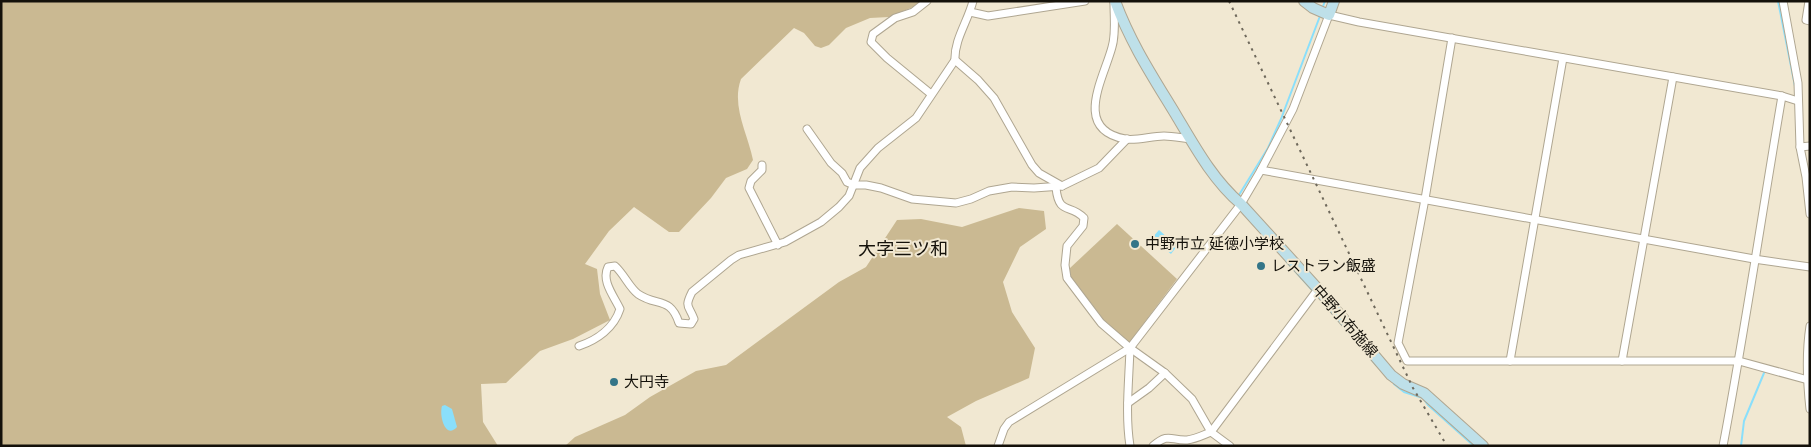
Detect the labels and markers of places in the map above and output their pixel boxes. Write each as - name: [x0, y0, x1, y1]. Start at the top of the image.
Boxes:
- place label: 中野市立 延徳小学校: [1145, 235, 1284, 253]
- marker: 中野市立 延徳小学校: [1129, 238, 1141, 250]
- place label: レストラン飯盛: [1271, 257, 1376, 275]
- marker: レストラン飯盛: [1255, 260, 1267, 272]
- place label: 大円寺: [624, 373, 669, 391]
- marker: 大円寺: [608, 376, 620, 388]

